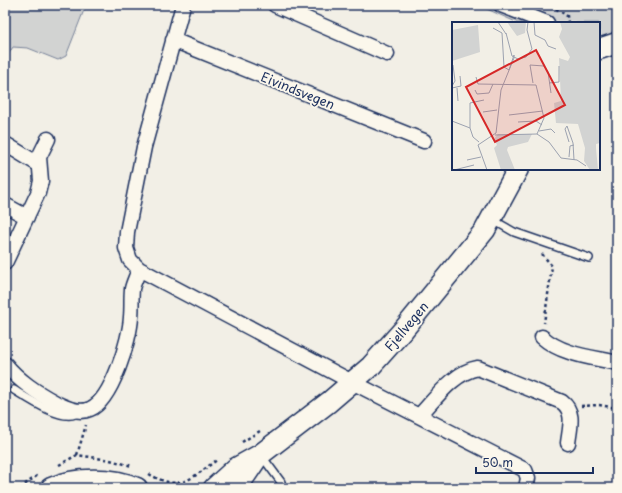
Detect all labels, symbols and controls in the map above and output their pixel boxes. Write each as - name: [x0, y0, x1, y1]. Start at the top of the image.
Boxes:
- inset map: [452, 22, 600, 170]
- street label: Eivindsvegen: [258, 67, 338, 113]
- street label: Fjellvegen: [380, 297, 432, 355]
- scale bar: [476, 449, 593, 475]
- text: 50 m: [482, 453, 513, 471]

